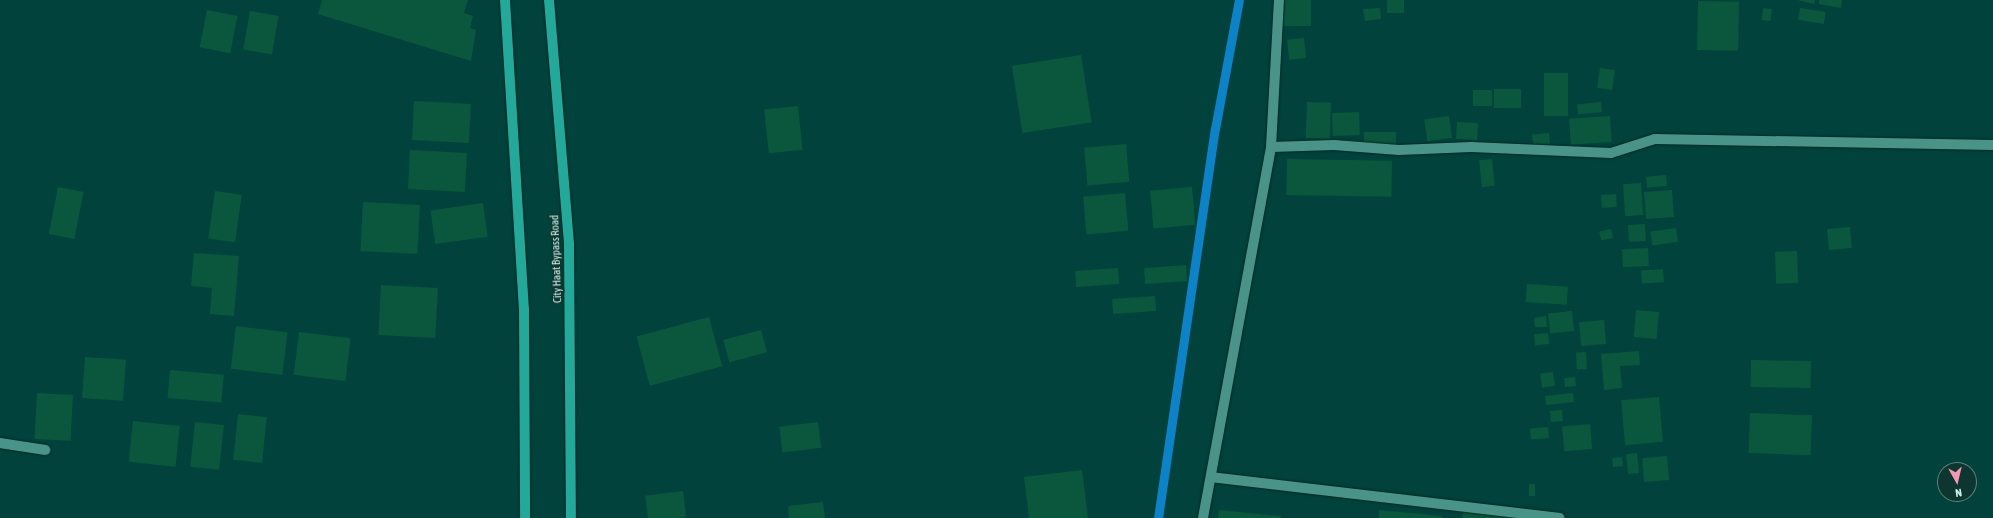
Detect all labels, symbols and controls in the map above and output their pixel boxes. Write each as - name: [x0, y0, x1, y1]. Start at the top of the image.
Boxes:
- street label: City Haat Bypass Road: [548, 215, 564, 303]
- north arrow: [1937, 462, 1977, 502]
- text: N: [1954, 486, 1963, 499]

